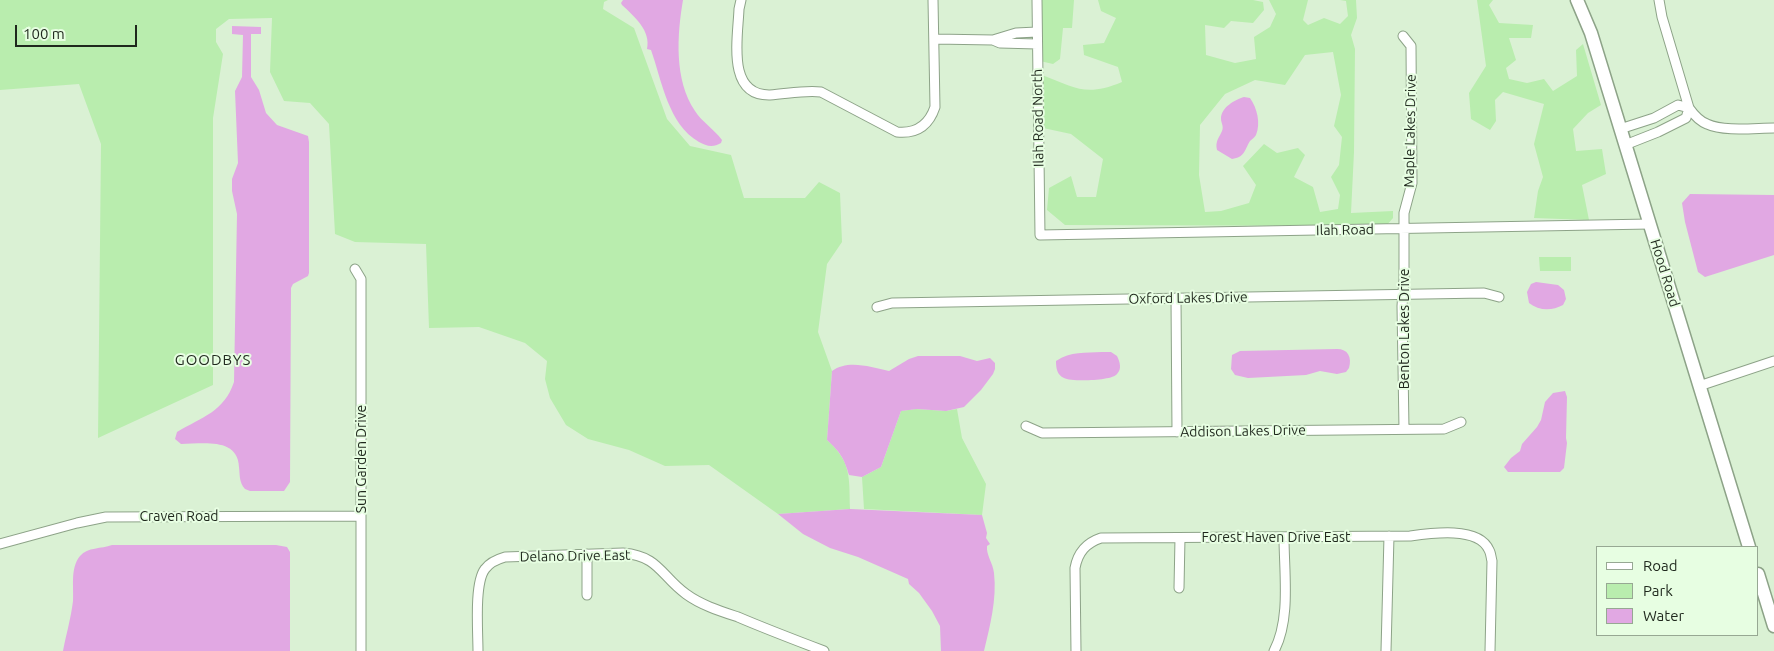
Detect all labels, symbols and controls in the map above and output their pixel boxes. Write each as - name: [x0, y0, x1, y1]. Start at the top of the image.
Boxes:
- scale bar: [18, 15, 140, 47]
- text: 100 m: [23, 25, 65, 42]
- street label: Ilah Road North: [1029, 69, 1047, 167]
- street label: Maple Lakes Drive: [1401, 74, 1419, 188]
- street label: Ilah Road: [1316, 221, 1374, 239]
- street label: Hood Road: [1647, 237, 1683, 309]
- street label: Benton Lakes Drive: [1396, 269, 1412, 389]
- street label: Oxford Lakes Drive: [1128, 289, 1248, 307]
- district label: GOODBYS: [174, 351, 252, 369]
- street label: Sun Garden Drive: [353, 405, 369, 513]
- street label: Addison Lakes Drive: [1180, 422, 1306, 440]
- street label: Craven Road: [139, 508, 219, 524]
- street label: Forest Haven Drive East: [1202, 529, 1350, 545]
- legend: [1596, 546, 1759, 636]
- street label: Delano Drive East: [519, 547, 631, 565]
- text: Road: [1643, 557, 1678, 574]
- text: Park: [1643, 582, 1673, 599]
- text: Water: [1643, 607, 1684, 624]

